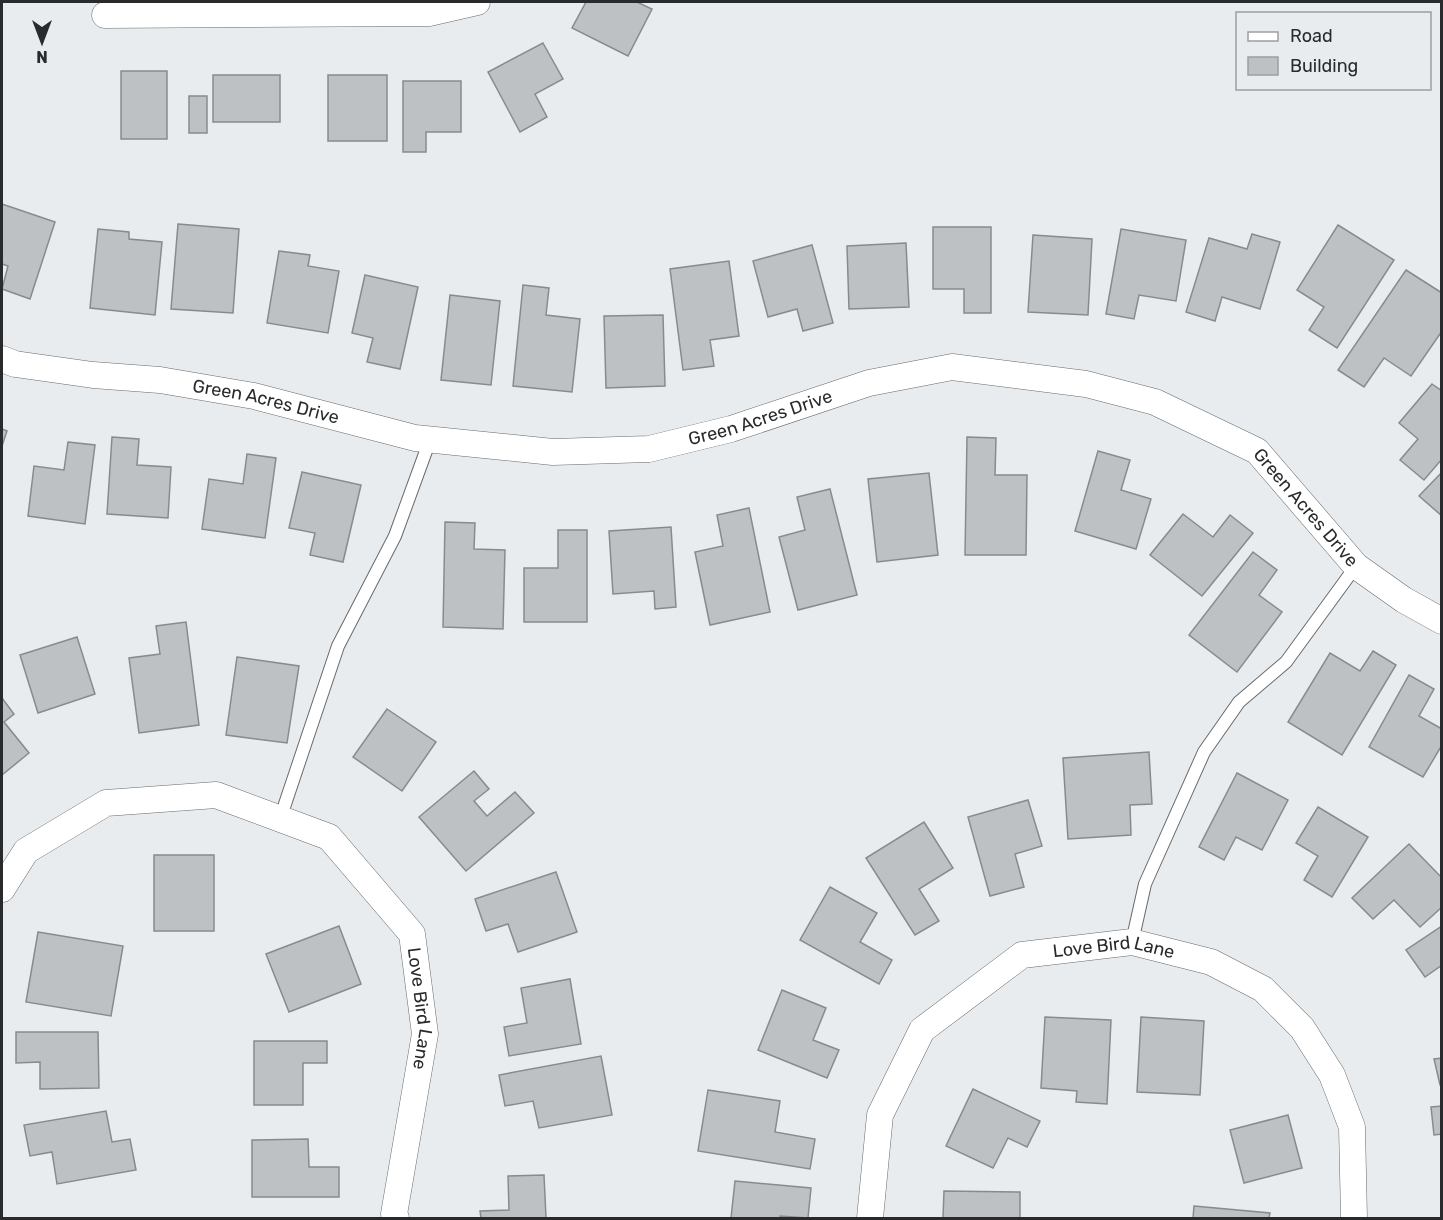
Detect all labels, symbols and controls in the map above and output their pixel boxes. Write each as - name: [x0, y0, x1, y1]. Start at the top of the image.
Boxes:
- north arrow: [12, 12, 72, 72]
- legend: [1236, 12, 1431, 90]
- text: Road: [1290, 25, 1333, 47]
- text: N: [36, 47, 48, 66]
- text: Building: [1290, 55, 1358, 77]
- street label: Green Acres Drive: [191, 375, 341, 429]
- street label: Green Acres Drive: [686, 385, 835, 450]
- street label: Green Acres Drive: [1249, 444, 1363, 571]
- street label: Love Bird Lane: [1052, 931, 1177, 963]
- street label: Love Bird Lane: [403, 946, 437, 1071]

